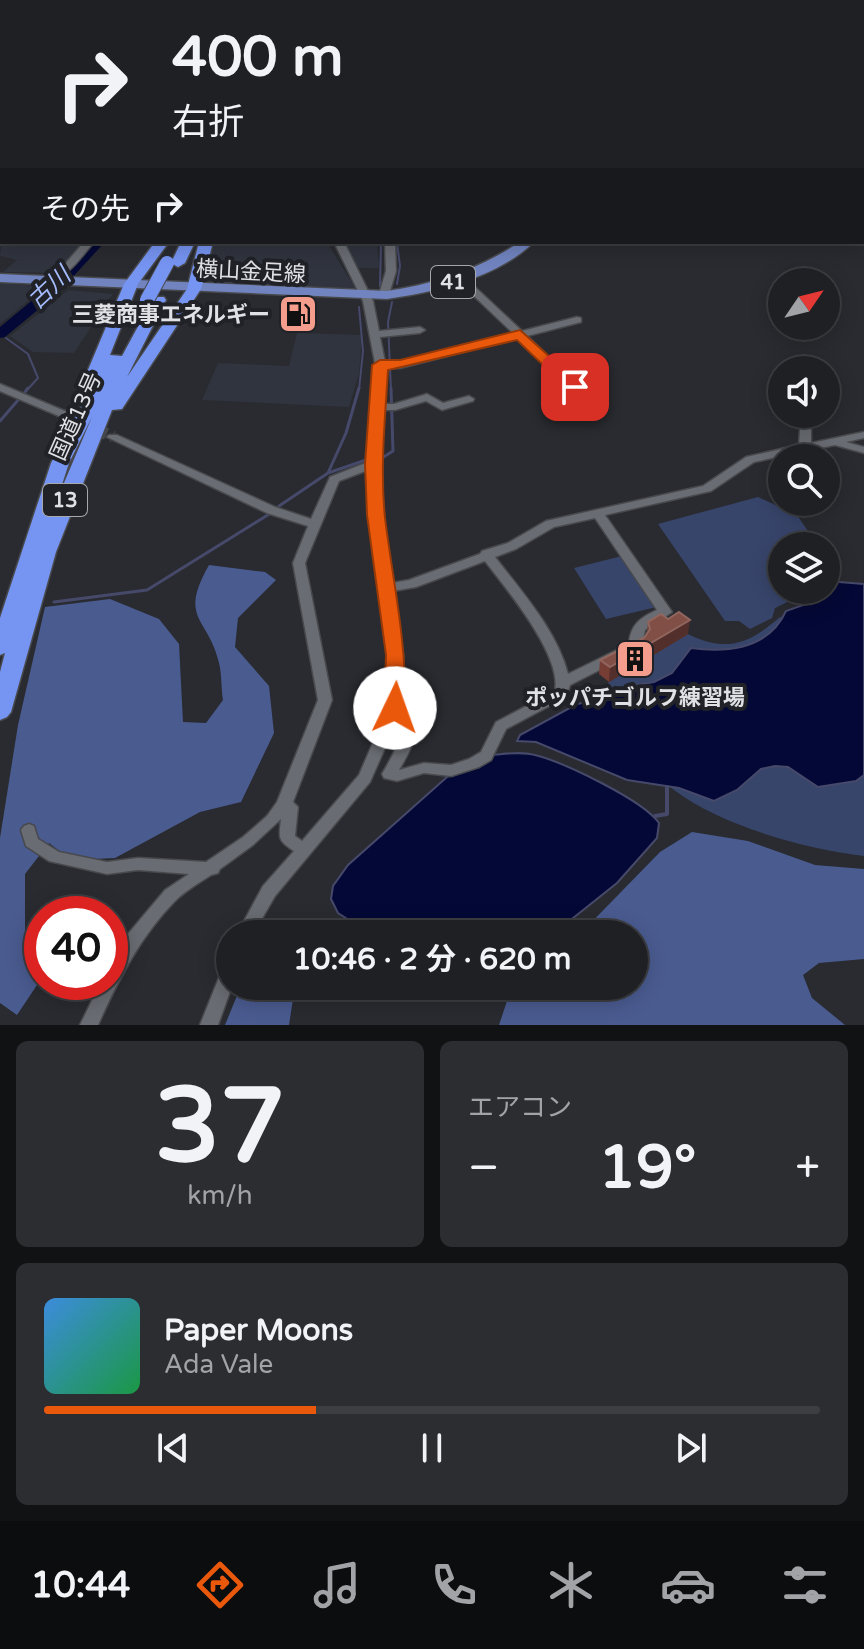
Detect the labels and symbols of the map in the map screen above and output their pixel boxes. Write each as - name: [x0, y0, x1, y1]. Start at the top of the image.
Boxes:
- street label: 横山金足線: [195, 256, 307, 288]
- water label: 古川: [22, 259, 79, 315]
- road number: 41: [431, 266, 475, 298]
- north arrow: [768, 268, 840, 340]
- fuel station icon: 三菱商事エネルギー: [277, 293, 319, 335]
- place label: 三菱商事エネルギー: [72, 302, 270, 328]
- pin: [541, 353, 609, 421]
- street label: 国道13号: [45, 368, 107, 464]
- road number: 13: [43, 484, 87, 516]
- building icon: ポッパチゴルフ練習場: [614, 638, 656, 680]
- position arrow: [353, 666, 437, 750]
- place label: ポッパチゴルフ練習場: [525, 685, 745, 711]
- speed limit sign: 40: [24, 896, 128, 1000]

